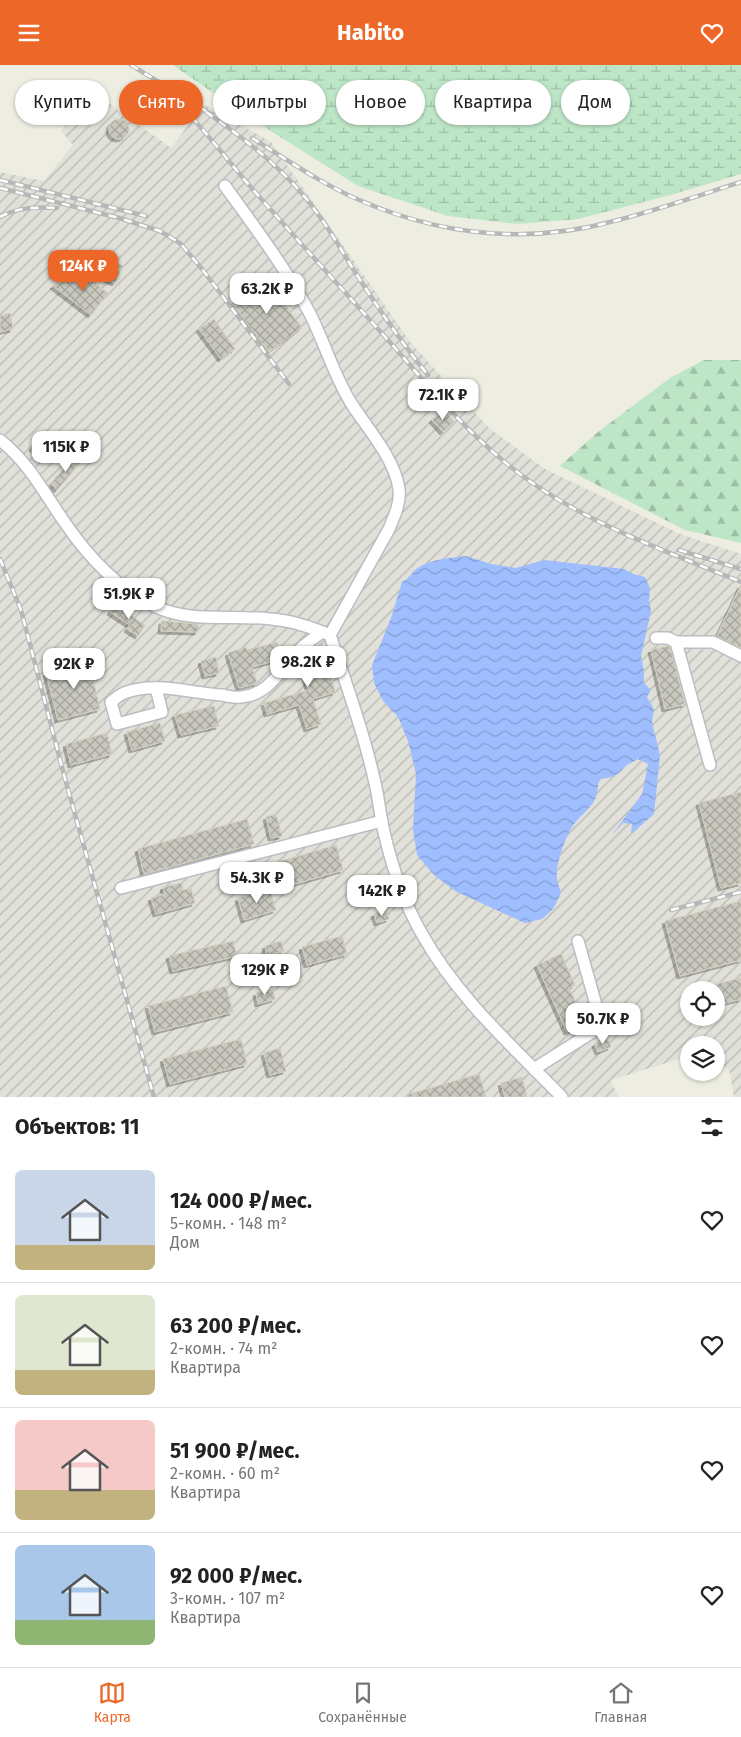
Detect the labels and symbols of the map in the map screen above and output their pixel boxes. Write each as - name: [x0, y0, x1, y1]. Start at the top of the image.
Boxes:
- pin: 124K ₽: [42, 249, 124, 292]
- pin: 63.2K ₽: [221, 273, 313, 315]
- pin: 72.1K ₽: [397, 379, 489, 421]
- pin: 115K ₽: [25, 431, 107, 473]
- pin: 51.9K ₽: [83, 577, 175, 620]
- pin: 98.2K ₽: [262, 645, 354, 688]
- pin: 92K ₽: [39, 647, 109, 690]
- pin: 54.3K ₽: [211, 861, 303, 904]
- pin: 142K ₽: [341, 875, 423, 917]
- pin: 129K ₽: [224, 953, 306, 996]
- pin: 50.7K ₽: [557, 1003, 649, 1045]

